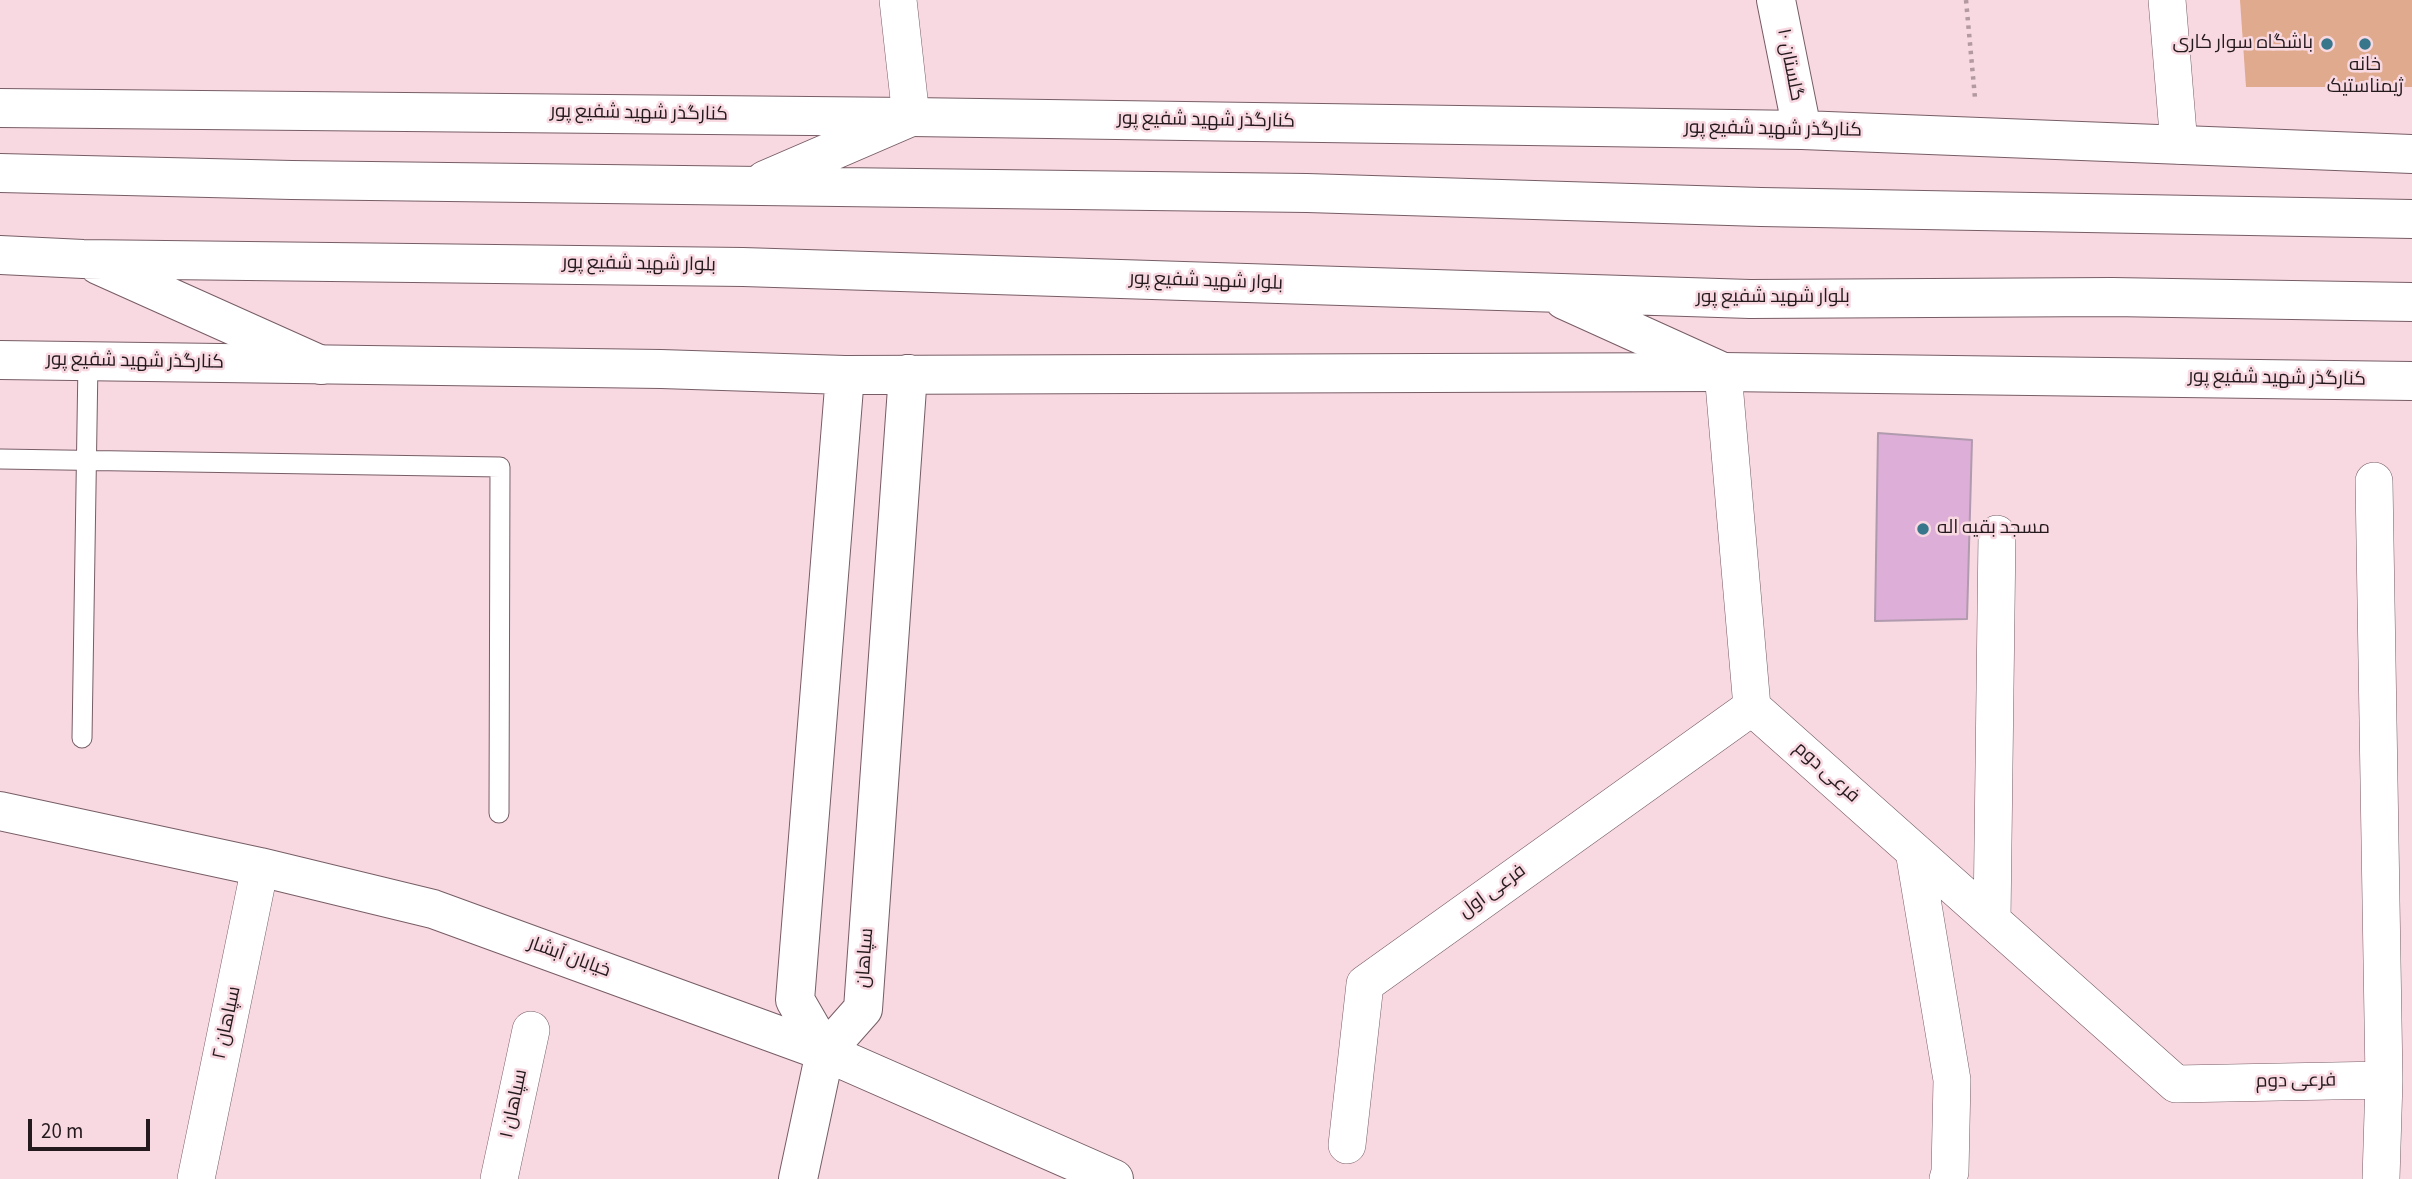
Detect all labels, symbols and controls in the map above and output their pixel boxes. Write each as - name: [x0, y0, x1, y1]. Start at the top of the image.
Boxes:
- street label: گلستان ۱۰: [1771, 27, 1807, 103]
- place label: باشگاه سوار کاری: [2173, 33, 2313, 55]
- marker: باشگاه سوار کاری: [2319, 36, 2335, 52]
- marker: خانه ژیمناستیک: [2357, 36, 2373, 52]
- place label: خانه ژیمناستیک: [2327, 55, 2403, 99]
- street label: کنارگذر شهید شفیع پور: [550, 101, 728, 127]
- street label: کنارگذر شهید شفیع پور: [1117, 108, 1295, 134]
- street label: کنارگذر شهید شفیع پور: [1684, 117, 1862, 143]
- street label: بلوار شهید شفیع پور: [562, 252, 716, 278]
- street label: بلوار شهید شفیع پور: [1129, 268, 1283, 296]
- street label: بلوار شهید شفیع پور: [1696, 287, 1850, 309]
- street label: کنارگذر شهید شفیع پور: [46, 349, 224, 375]
- street label: کنارگذر شهید شفیع پور: [2188, 366, 2366, 392]
- place label: مسجد بقیه اله: [1937, 518, 2050, 540]
- marker: مسجد بقیه اله: [1915, 521, 1931, 537]
- street label: فرعی دوم: [1788, 738, 1864, 808]
- street label: فرعی اول: [1455, 860, 1531, 924]
- street label: سپاهان: [853, 927, 879, 989]
- street label: خیابان آبشار: [525, 933, 613, 983]
- street label: سپاهان ۲: [209, 984, 247, 1062]
- street label: سپاهان ۱: [497, 1067, 533, 1141]
- street label: فرعی دوم: [2256, 1070, 2336, 1094]
- scale bar: [32, 1106, 154, 1150]
- text: 20 m: [41, 1116, 83, 1146]

